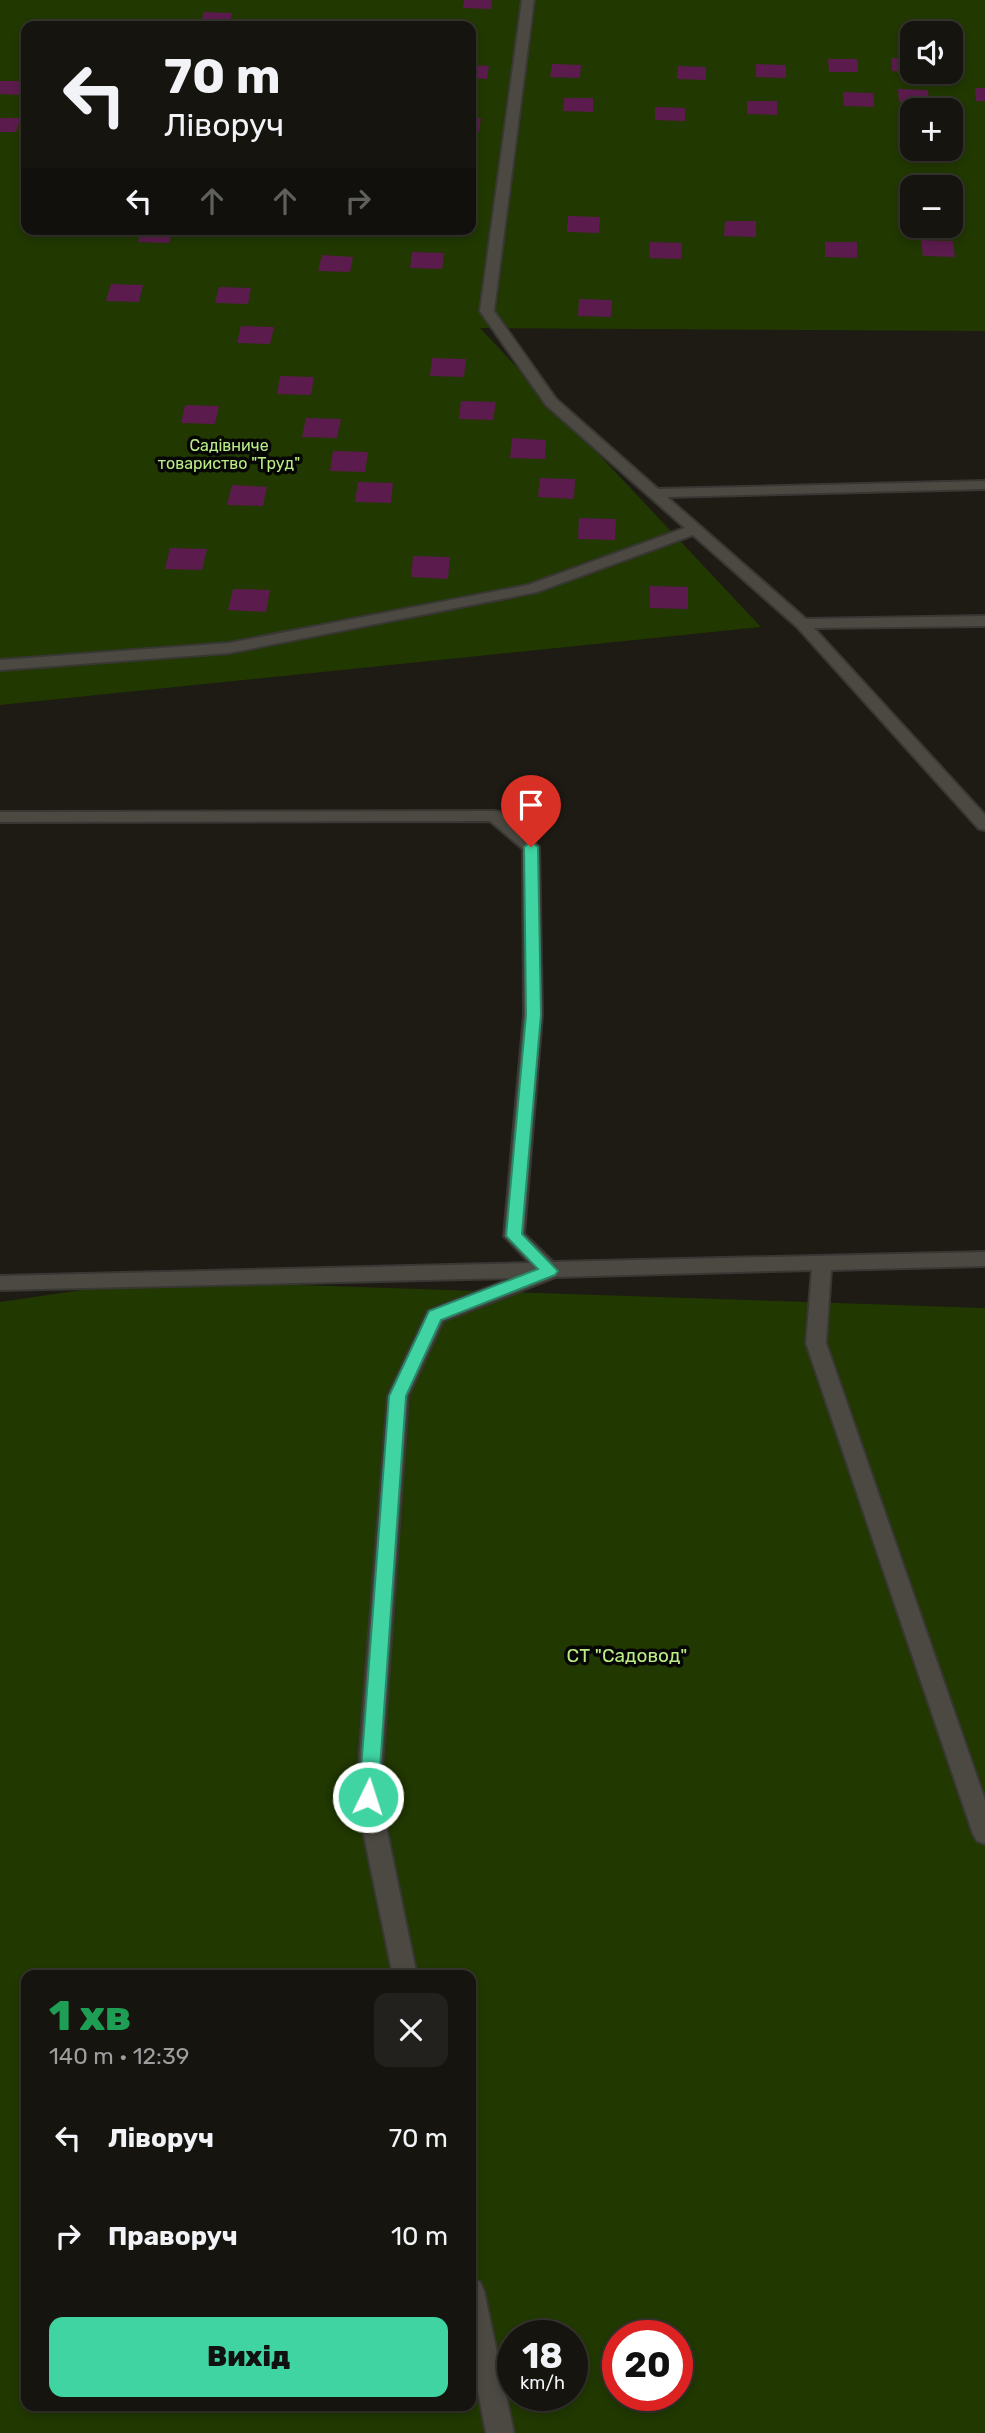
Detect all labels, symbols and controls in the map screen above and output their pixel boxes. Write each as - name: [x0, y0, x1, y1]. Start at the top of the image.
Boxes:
- map controls: [900, 21, 963, 238]
- button: sound: [900, 21, 963, 84]
- text: 70 m: [164, 47, 281, 105]
- icon: left: [49, 49, 140, 140]
- button: +: [900, 98, 963, 161]
- text: Ліворуч: [164, 106, 284, 144]
- button: −: [900, 175, 963, 238]
- icon: left: [120, 182, 158, 220]
- icon: ahead: [193, 182, 231, 220]
- icon: ahead: [266, 182, 304, 220]
- icon: right: [339, 182, 377, 220]
- park label: Садівниче товариство "Труд": [158, 436, 300, 473]
- pin: [501, 775, 561, 847]
- icon: arrive: [512, 786, 550, 824]
- park label: СТ "Садовод": [567, 1644, 687, 1667]
- position arrow: [331, 1760, 405, 1834]
- text: 1 хв: [49, 1991, 131, 2041]
- button: close: [374, 1993, 448, 2067]
- text: 140 m · 12:39: [49, 2042, 189, 2070]
- icon: left: [49, 2119, 87, 2157]
- text: Ліворуч: [108, 2123, 214, 2154]
- text: 70 m: [389, 2123, 448, 2154]
- icon: right: [49, 2217, 87, 2255]
- text: Праворуч: [108, 2221, 238, 2252]
- text: 10 m: [391, 2221, 448, 2252]
- button: Вихід: [49, 2317, 448, 2397]
- speed limit sign: 20: [602, 2320, 693, 2411]
- text: 18: [522, 2335, 563, 2377]
- text: km/h: [520, 2372, 565, 2394]

